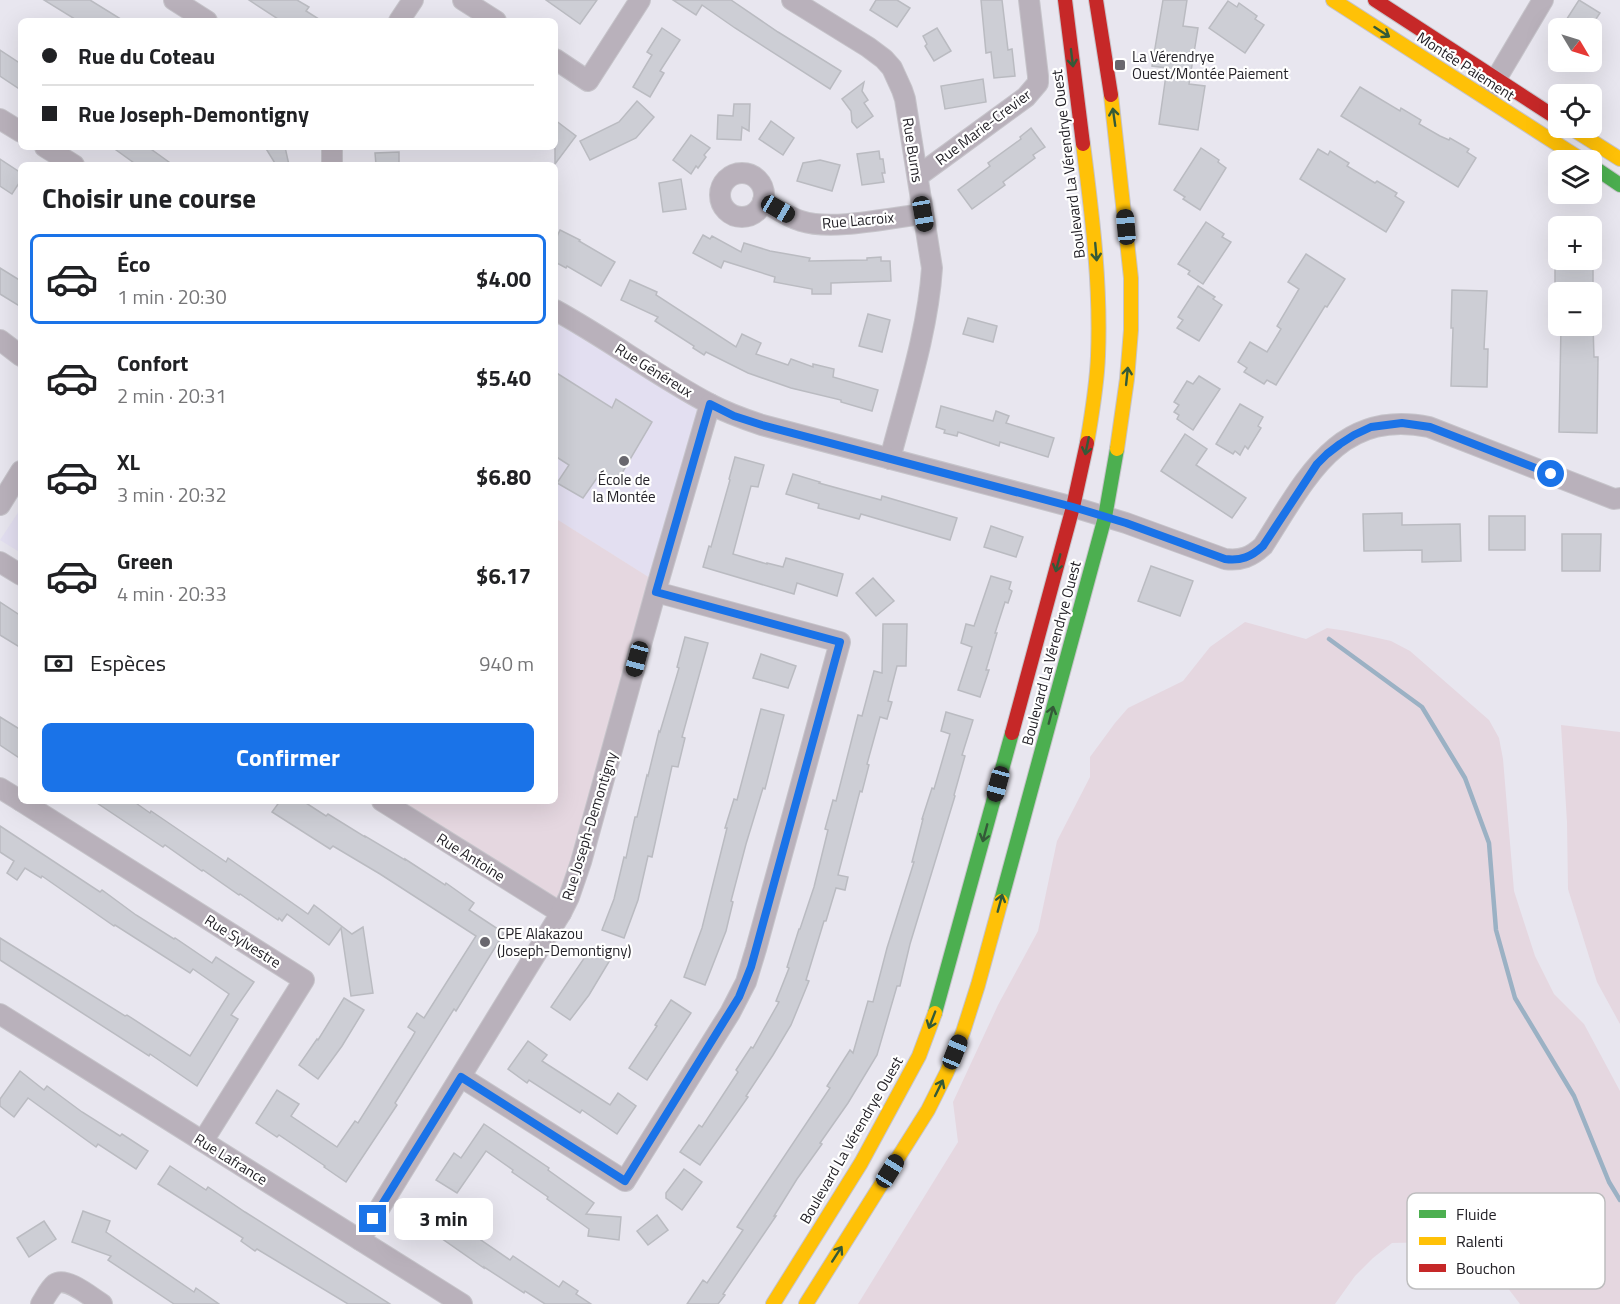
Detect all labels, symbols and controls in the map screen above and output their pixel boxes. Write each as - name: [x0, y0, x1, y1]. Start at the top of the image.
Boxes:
- north arrow: [1548, 18, 1602, 72]
- map controls: [1548, 18, 1602, 336]
- one-way arrow: [1373, 26, 1390, 38]
- street label: Montée Paiement: [1412, 26, 1520, 107]
- text: Rue du Coteau: [78, 39, 215, 73]
- place label: La Vérendrye Ouest/Montée Paiement: [1132, 45, 1289, 85]
- one-way arrow: [1067, 48, 1078, 67]
- marker: La Vérendrye Ouest/Montée Paiement: [1113, 58, 1127, 72]
- street label: Boulevard La Vérendrye Ouest: [1045, 67, 1091, 260]
- street label: Rue Marie-Crevier: [930, 83, 1036, 171]
- button: locate: [1548, 84, 1602, 138]
- text: Rue Joseph-Demontigny: [78, 97, 309, 131]
- one-way arrow: [1109, 107, 1120, 127]
- street label: Rue Burns: [897, 116, 929, 184]
- button: layers: [1548, 150, 1602, 204]
- text: Choisir une course: [42, 177, 256, 218]
- car: [758, 192, 798, 226]
- car: [911, 195, 935, 233]
- street label: Rue Lacroix: [821, 205, 895, 235]
- car: [1115, 208, 1137, 246]
- button: +: [1548, 216, 1602, 270]
- one-way arrow: [1091, 241, 1102, 261]
- text: Éco: [117, 247, 150, 281]
- icon: car: [45, 252, 99, 306]
- text: $4.00: [476, 262, 531, 296]
- text: 1 min · 20:30: [117, 281, 227, 312]
- button: −: [1548, 282, 1602, 336]
- street label: Rue Généreux: [611, 337, 698, 403]
- text: Confort: [117, 346, 188, 380]
- icon: car: [45, 351, 99, 405]
- text: $5.40: [476, 361, 531, 395]
- one-way arrow: [1122, 366, 1133, 386]
- text: 2 min · 20:31: [117, 380, 227, 411]
- one-way arrow: [1080, 436, 1092, 455]
- text: XL: [117, 445, 140, 479]
- icon: car: [45, 450, 99, 504]
- marker: École de la Montée: [617, 454, 631, 468]
- text: $6.80: [476, 460, 531, 494]
- route start: [1537, 460, 1564, 487]
- place label: École de la Montée: [592, 468, 656, 508]
- text: 3 min · 20:32: [117, 479, 227, 510]
- text: Green: [117, 544, 173, 578]
- icon: car: [45, 549, 99, 603]
- one-way arrow: [1052, 554, 1063, 573]
- street label: Boulevard La Vérendrye Ouest: [1015, 557, 1087, 748]
- text: $6.17: [476, 559, 531, 593]
- text: 4 min · 20:33: [117, 578, 227, 609]
- car: [624, 639, 650, 679]
- text: Espèces: [90, 646, 166, 680]
- icon: cash: [42, 647, 75, 680]
- text: 940 m: [479, 648, 534, 679]
- one-way arrow: [1046, 706, 1057, 725]
- button: Confirmer: [42, 723, 534, 792]
- street label: Rue Joseph-Demontigny: [555, 749, 623, 903]
- car: [985, 764, 1011, 804]
- one-way arrow: [979, 823, 990, 842]
- street label: Rue Antoine: [432, 827, 510, 887]
- one-way arrow: [995, 894, 1006, 913]
- street label: Rue Sylvestre: [200, 908, 286, 974]
- place label: CPE Alakazou (Joseph-Demontigny): [497, 922, 631, 962]
- marker: CPE Alakazou (Joseph-Demontigny): [478, 935, 492, 949]
- one-way arrow: [926, 1011, 937, 1029]
- car: [940, 1032, 970, 1072]
- street label: Boulevard La Vérendrye Ouest: [793, 1051, 909, 1228]
- one-way arrow: [934, 1080, 945, 1098]
- street label: Rue Lafrance: [190, 1127, 272, 1191]
- car: [873, 1151, 907, 1191]
- legend: [1407, 1193, 1605, 1289]
- callout: 3 min: [394, 1198, 493, 1240]
- text: Fluide: [1456, 1202, 1497, 1226]
- text: 3 min: [419, 1203, 468, 1234]
- route end: [359, 1205, 386, 1232]
- text: Ralenti: [1456, 1229, 1503, 1253]
- one-way arrow: [831, 1246, 844, 1263]
- text: Bouchon: [1456, 1256, 1515, 1280]

